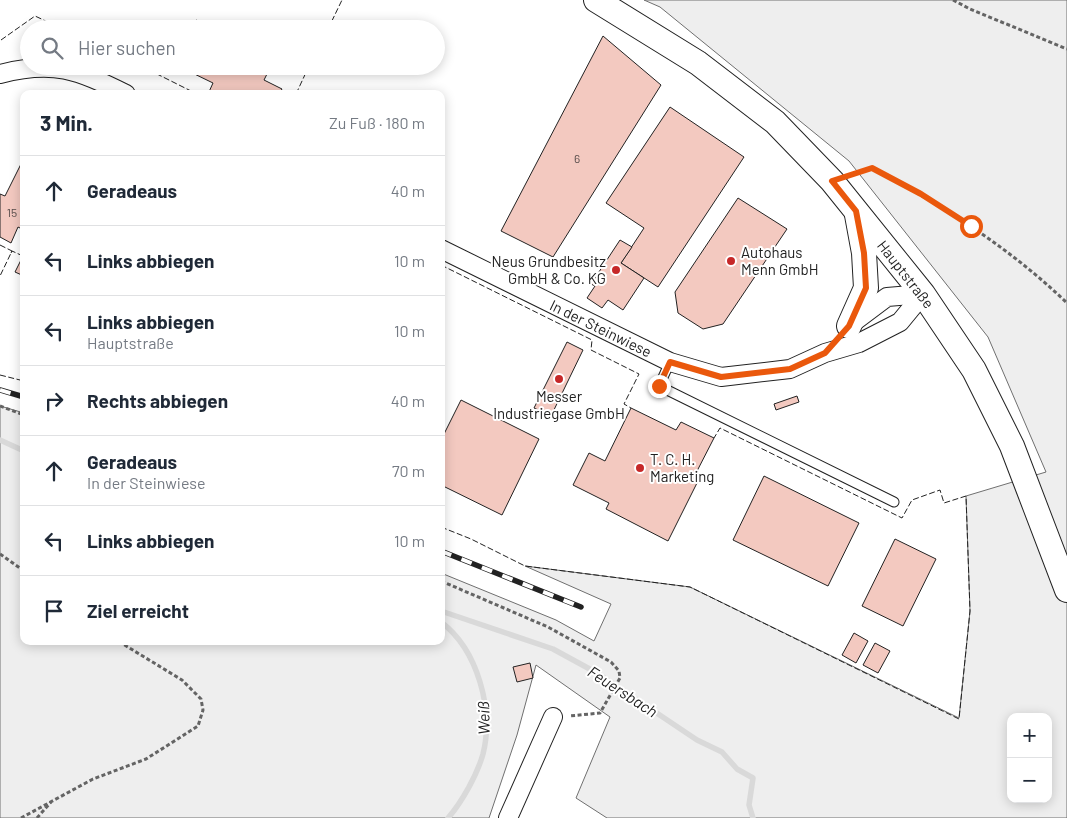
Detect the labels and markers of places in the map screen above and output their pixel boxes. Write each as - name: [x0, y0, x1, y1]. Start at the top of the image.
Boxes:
- place label: Autohaus Menn GmbH: [741, 243, 818, 278]
- place label: Neus Grundbesitz GmbH & Co. KG: [492, 252, 606, 287]
- marker: Autohaus Menn GmbH: [725, 255, 737, 267]
- marker: Neus Grundbesitz GmbH & Co. KG: [610, 264, 622, 276]
- marker: Messer Industriegase GmbH: [553, 373, 565, 385]
- place label: Messer Industriegase GmbH: [493, 387, 625, 422]
- place label: T. C. H. Marketing: [650, 450, 714, 485]
- marker: T. C. H. Marketing: [634, 462, 646, 474]

